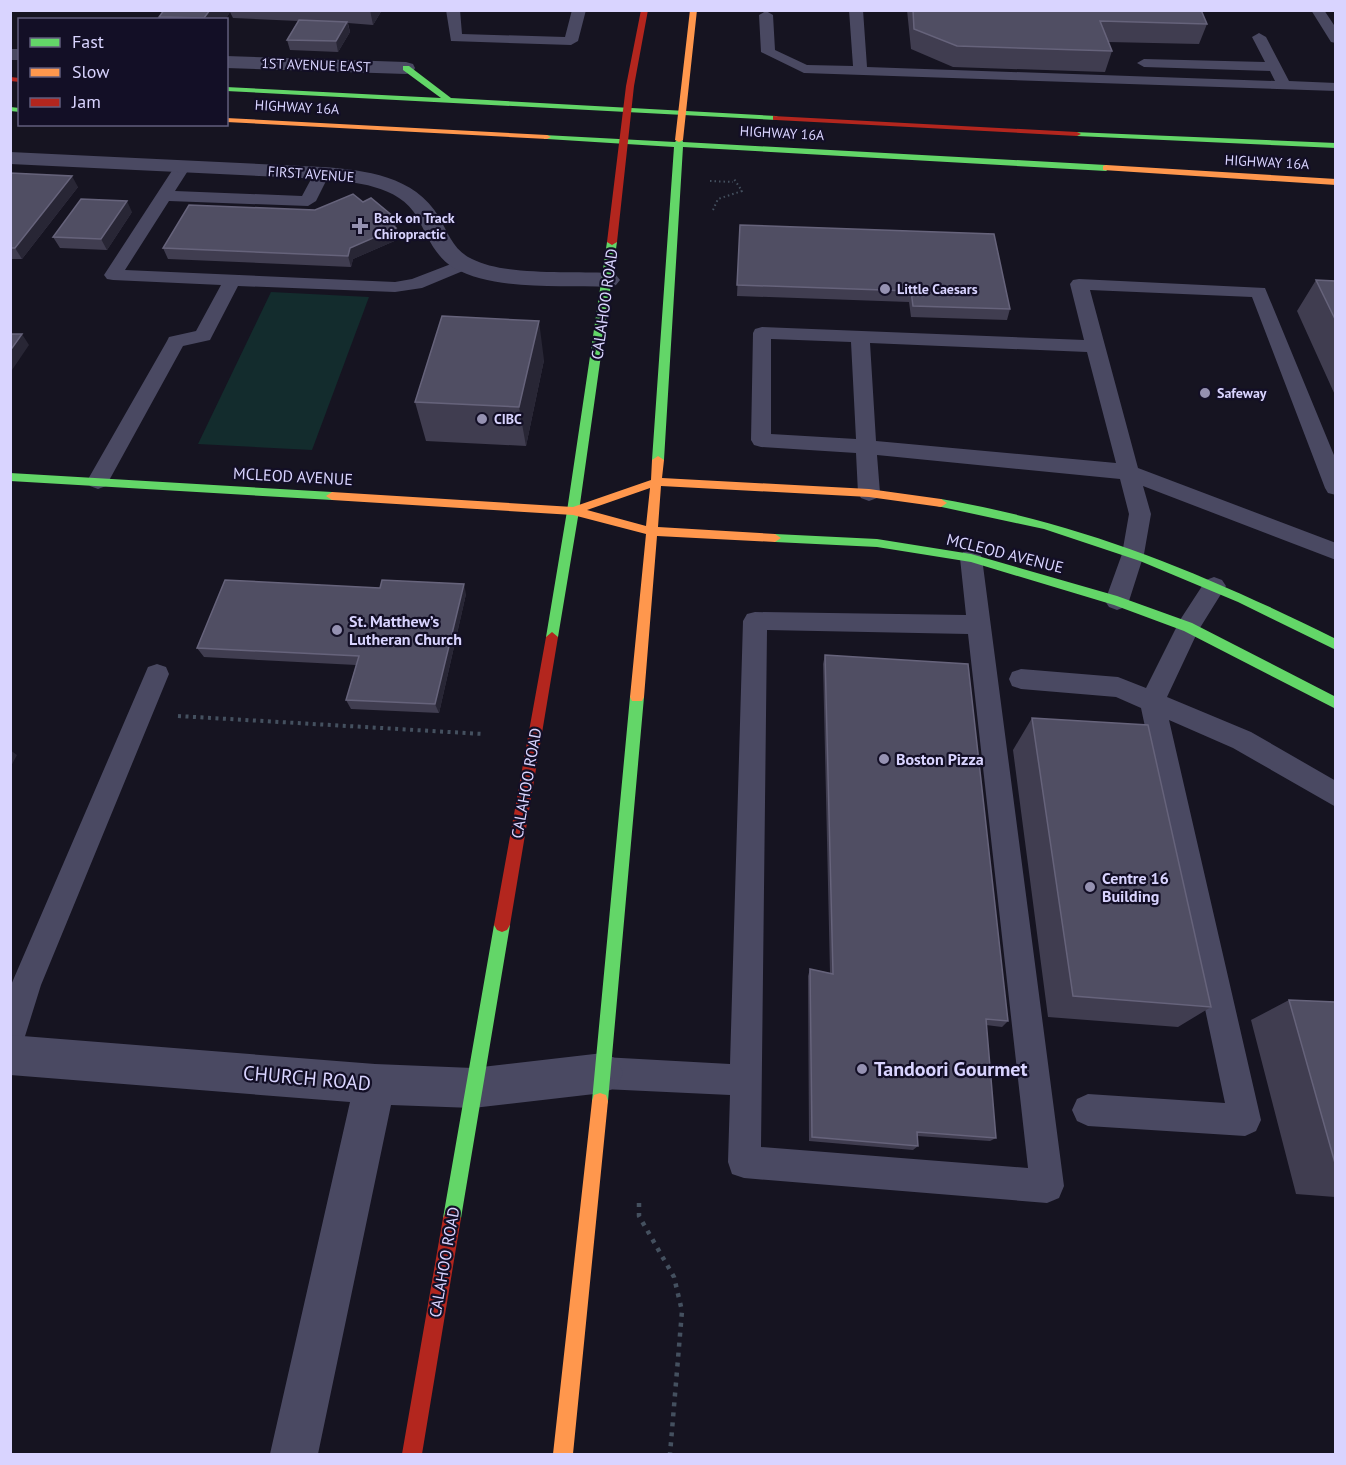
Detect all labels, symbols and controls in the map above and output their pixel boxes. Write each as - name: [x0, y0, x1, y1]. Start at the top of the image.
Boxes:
- legend: [18, 18, 228, 126]
- text: Fast: [72, 30, 104, 53]
- street label: 1ST AVENUE EAST: [261, 54, 371, 76]
- text: Slow: [72, 60, 110, 83]
- text: Jam: [71, 90, 101, 113]
- street label: HIGHWAY 16A: [254, 96, 340, 118]
- street label: HIGHWAY 16A: [739, 122, 825, 144]
- street label: HIGHWAY 16A: [1224, 151, 1310, 173]
- street label: FIRST AVENUE: [267, 162, 355, 186]
- place label: Back on Track Chiropractic: [374, 209, 455, 243]
- marker: Back on Track Chiropractic: [351, 217, 369, 235]
- street label: CALAHOO ROAD: [586, 247, 622, 361]
- place label: Little Caesars: [897, 280, 978, 298]
- marker: Little Caesars: [878, 282, 892, 296]
- place label: Safeway: [1217, 384, 1267, 402]
- marker: Safeway: [1198, 386, 1212, 400]
- place label: CIBC: [494, 410, 522, 428]
- marker: CIBC: [475, 412, 489, 426]
- street label: MCLEOD AVENUE: [233, 463, 353, 489]
- street label: MCLEOD AVENUE: [944, 529, 1066, 577]
- place label: St. Matthew’s Lutheran Church: [349, 611, 462, 649]
- marker: St. Matthew’s Lutheran Church: [330, 623, 344, 637]
- street label: CALAHOO ROAD: [506, 726, 546, 840]
- place label: Boston Pizza: [896, 749, 984, 769]
- marker: Boston Pizza: [877, 752, 891, 766]
- place label: Centre 16 Building: [1102, 868, 1169, 906]
- marker: Centre 16 Building: [1083, 880, 1097, 894]
- place label: Tandoori Gourmet: [874, 1056, 1027, 1082]
- street label: CHURCH ROAD: [242, 1059, 372, 1097]
- marker: Tandoori Gourmet: [855, 1062, 869, 1076]
- street label: CALAHOO ROAD: [424, 1205, 464, 1319]

